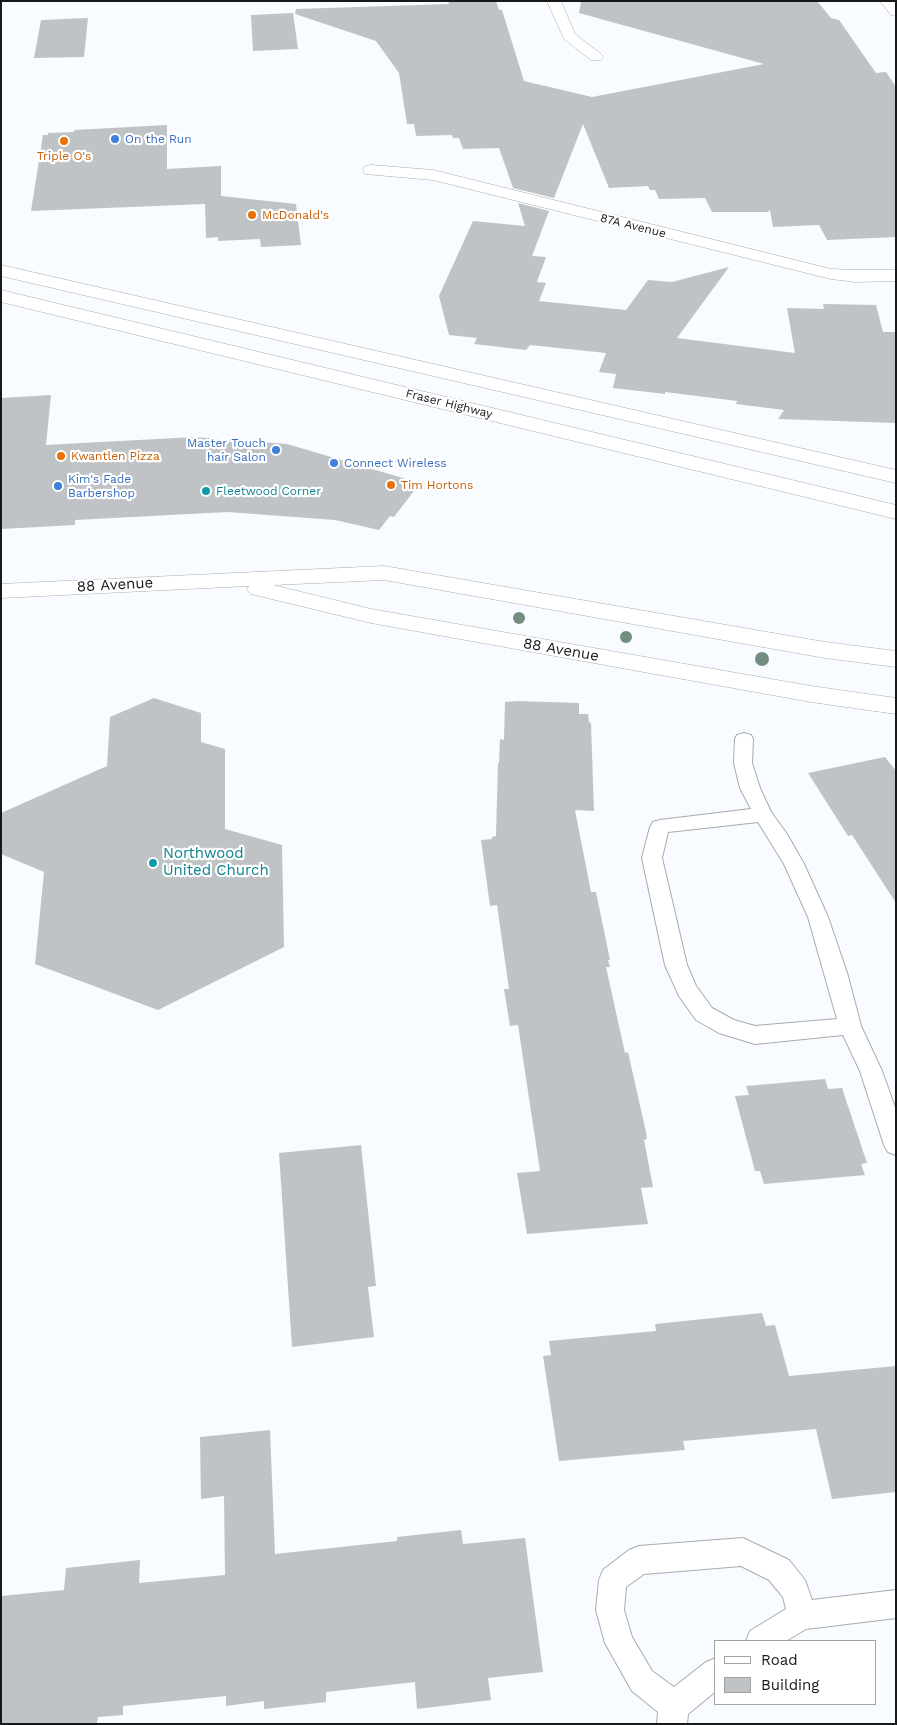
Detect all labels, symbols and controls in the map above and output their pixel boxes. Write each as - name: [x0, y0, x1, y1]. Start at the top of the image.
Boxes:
- place label: On the Run: [125, 132, 192, 146]
- marker: On the Run: [109, 133, 121, 145]
- marker: Triple O's: [58, 135, 70, 147]
- place label: Triple O's: [37, 149, 91, 163]
- place label: McDonald's: [262, 208, 329, 222]
- marker: McDonald's: [246, 209, 258, 221]
- street label: 87A Avenue: [599, 211, 667, 241]
- street label: Fraser Highway: [404, 386, 494, 422]
- place label: Master Touch hair Salon: [187, 436, 266, 464]
- marker: Master Touch hair Salon: [270, 444, 282, 456]
- place label: Kwantlen Pizza: [71, 449, 160, 463]
- marker: Kwantlen Pizza: [55, 450, 67, 462]
- place label: Connect Wireless: [344, 456, 447, 470]
- marker: Connect Wireless: [328, 457, 340, 469]
- place label: Kim's Fade Barbershop: [68, 472, 135, 500]
- place label: Tim Hortons: [401, 478, 473, 492]
- marker: Tim Hortons: [385, 479, 397, 491]
- marker: Kim's Fade Barbershop: [52, 480, 64, 492]
- place label: Fleetwood Corner: [216, 484, 321, 498]
- marker: Fleetwood Corner: [200, 485, 212, 497]
- street label: 88 Avenue: [76, 574, 154, 596]
- street label: 88 Avenue: [522, 634, 600, 666]
- place label: Northwood United Church: [163, 845, 269, 880]
- marker: Northwood United Church: [147, 857, 159, 869]
- legend: [714, 1640, 877, 1705]
- text: Road: [761, 1651, 798, 1669]
- text: Building: [761, 1676, 819, 1694]

